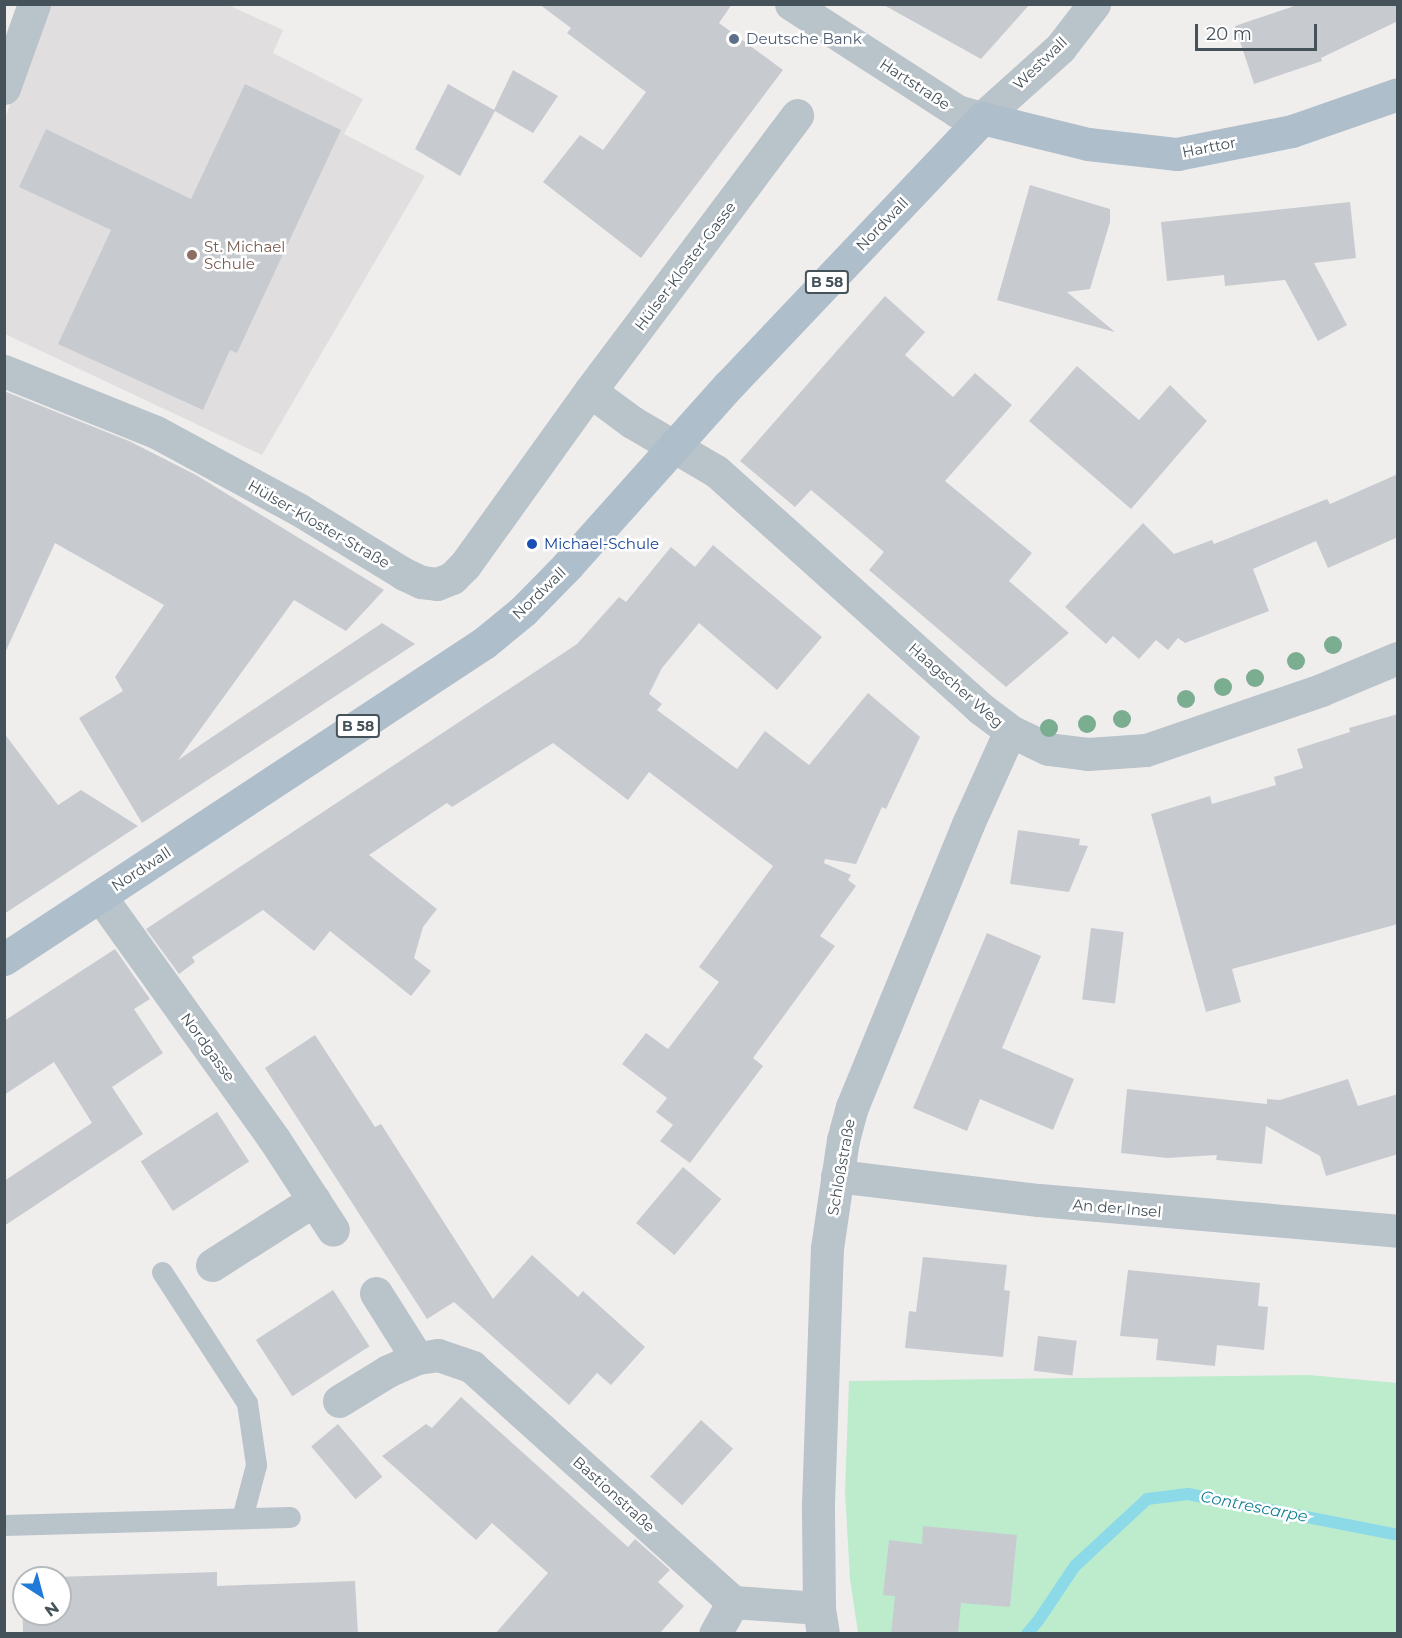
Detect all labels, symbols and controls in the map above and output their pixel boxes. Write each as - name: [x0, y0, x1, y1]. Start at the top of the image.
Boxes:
- scale bar: [1198, 12, 1320, 50]
- text: 20 m: [1206, 23, 1252, 45]
- place label: Deutsche Bank: [746, 30, 862, 48]
- marker: Deutsche Bank: [727, 32, 741, 46]
- street label: Westwall: [1009, 33, 1071, 93]
- street label: Hartstraße: [877, 55, 953, 113]
- street label: Harttor: [1181, 133, 1237, 161]
- street label: Nordwall: [852, 194, 912, 254]
- street label: Hülser-Kloster-Gasse: [631, 198, 739, 334]
- place label: St. Michael Schule: [204, 237, 285, 272]
- marker: St. Michael Schule: [185, 248, 199, 262]
- road number: B 58: [804, 271, 850, 293]
- street label: Hülser-Kloster-Straße: [245, 476, 393, 572]
- place label: Michael-Schule: [544, 535, 659, 553]
- marker: Michael-Schule: [525, 537, 539, 551]
- street label: Nordwall: [509, 563, 569, 623]
- street label: Haagscher Weg: [905, 639, 1007, 731]
- road number: B 58: [336, 715, 380, 737]
- street label: Nordwall: [108, 843, 174, 895]
- street label: Nordgasse: [177, 1009, 239, 1085]
- street label: Schloßstraße: [824, 1117, 858, 1217]
- street label: An der Insel: [1072, 1195, 1162, 1221]
- street label: Bastionstraße: [569, 1453, 659, 1535]
- water label: Contrescarpe: [1199, 1487, 1309, 1527]
- north arrow: [12, 1566, 72, 1626]
- text: N: [41, 1598, 63, 1621]

